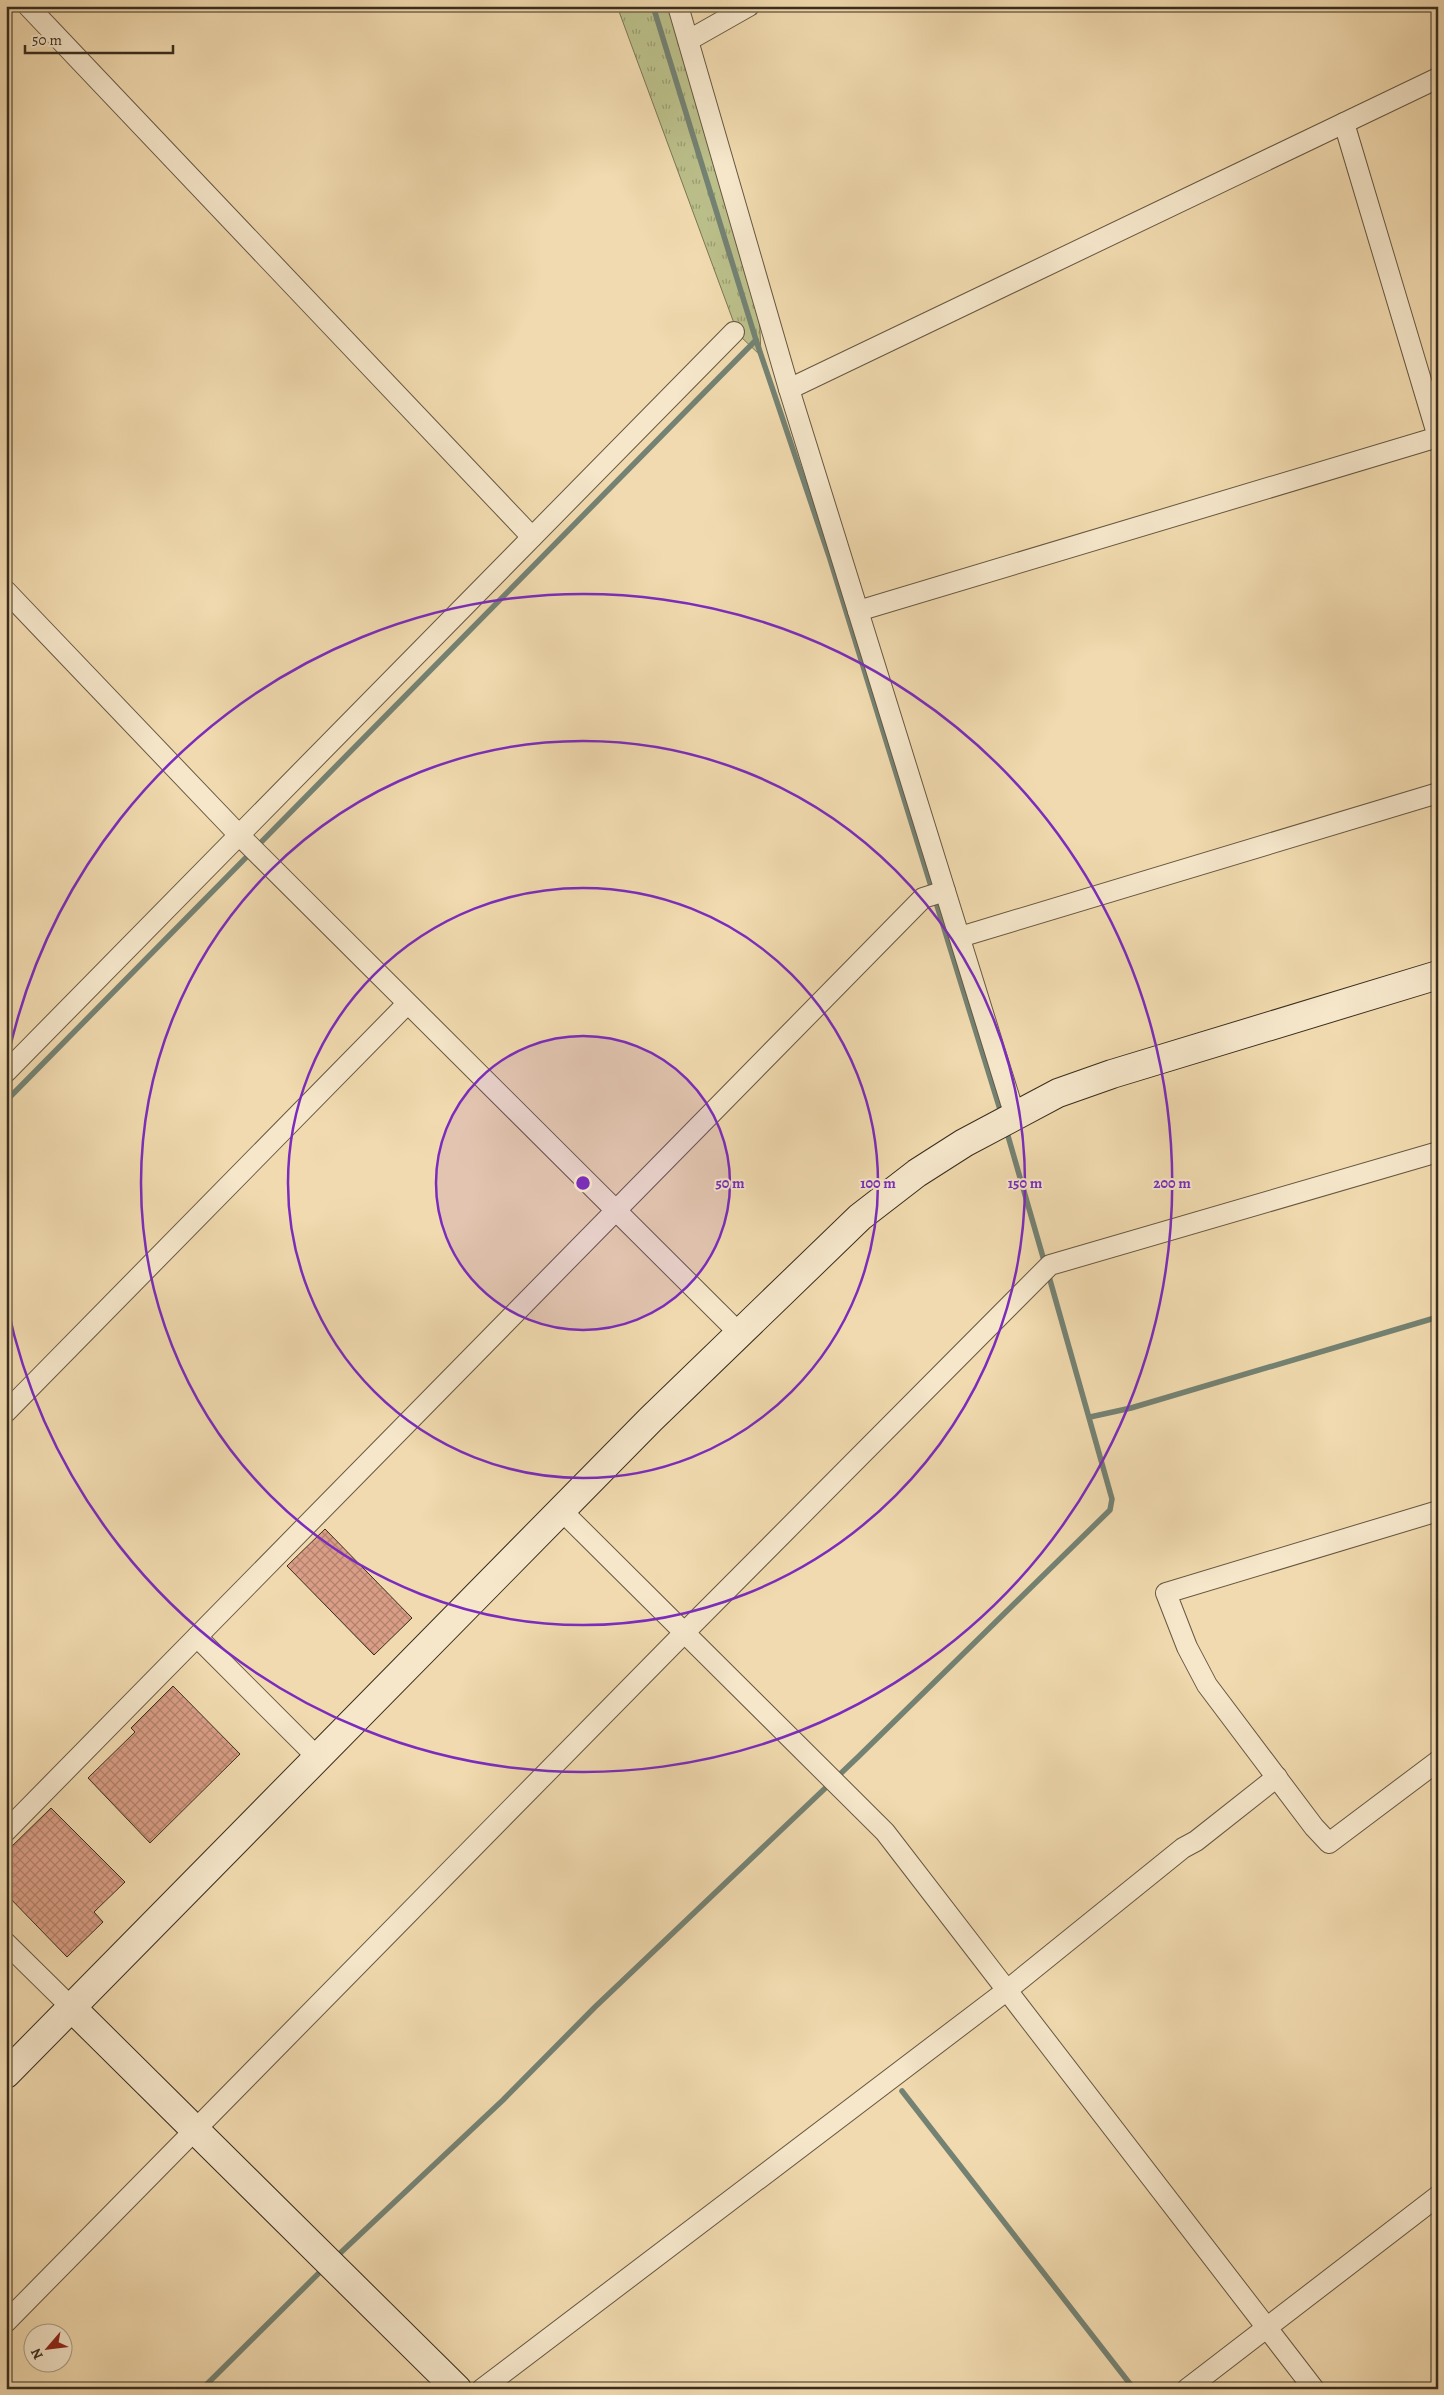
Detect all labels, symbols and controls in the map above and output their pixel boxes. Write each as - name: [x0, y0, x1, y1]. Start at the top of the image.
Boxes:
- scale bar: [25, 22, 172, 54]
- text: 50 m: [32, 30, 62, 50]
- text: 50 m: [715, 1173, 745, 1193]
- text: 100 m: [860, 1173, 896, 1193]
- text: 150 m: [1008, 1173, 1043, 1193]
- text: 200 m: [1153, 1173, 1191, 1193]
- centre of rings: [574, 1174, 592, 1192]
- north arrow: [22, 2322, 72, 2372]
- text: N: [26, 2345, 48, 2363]

